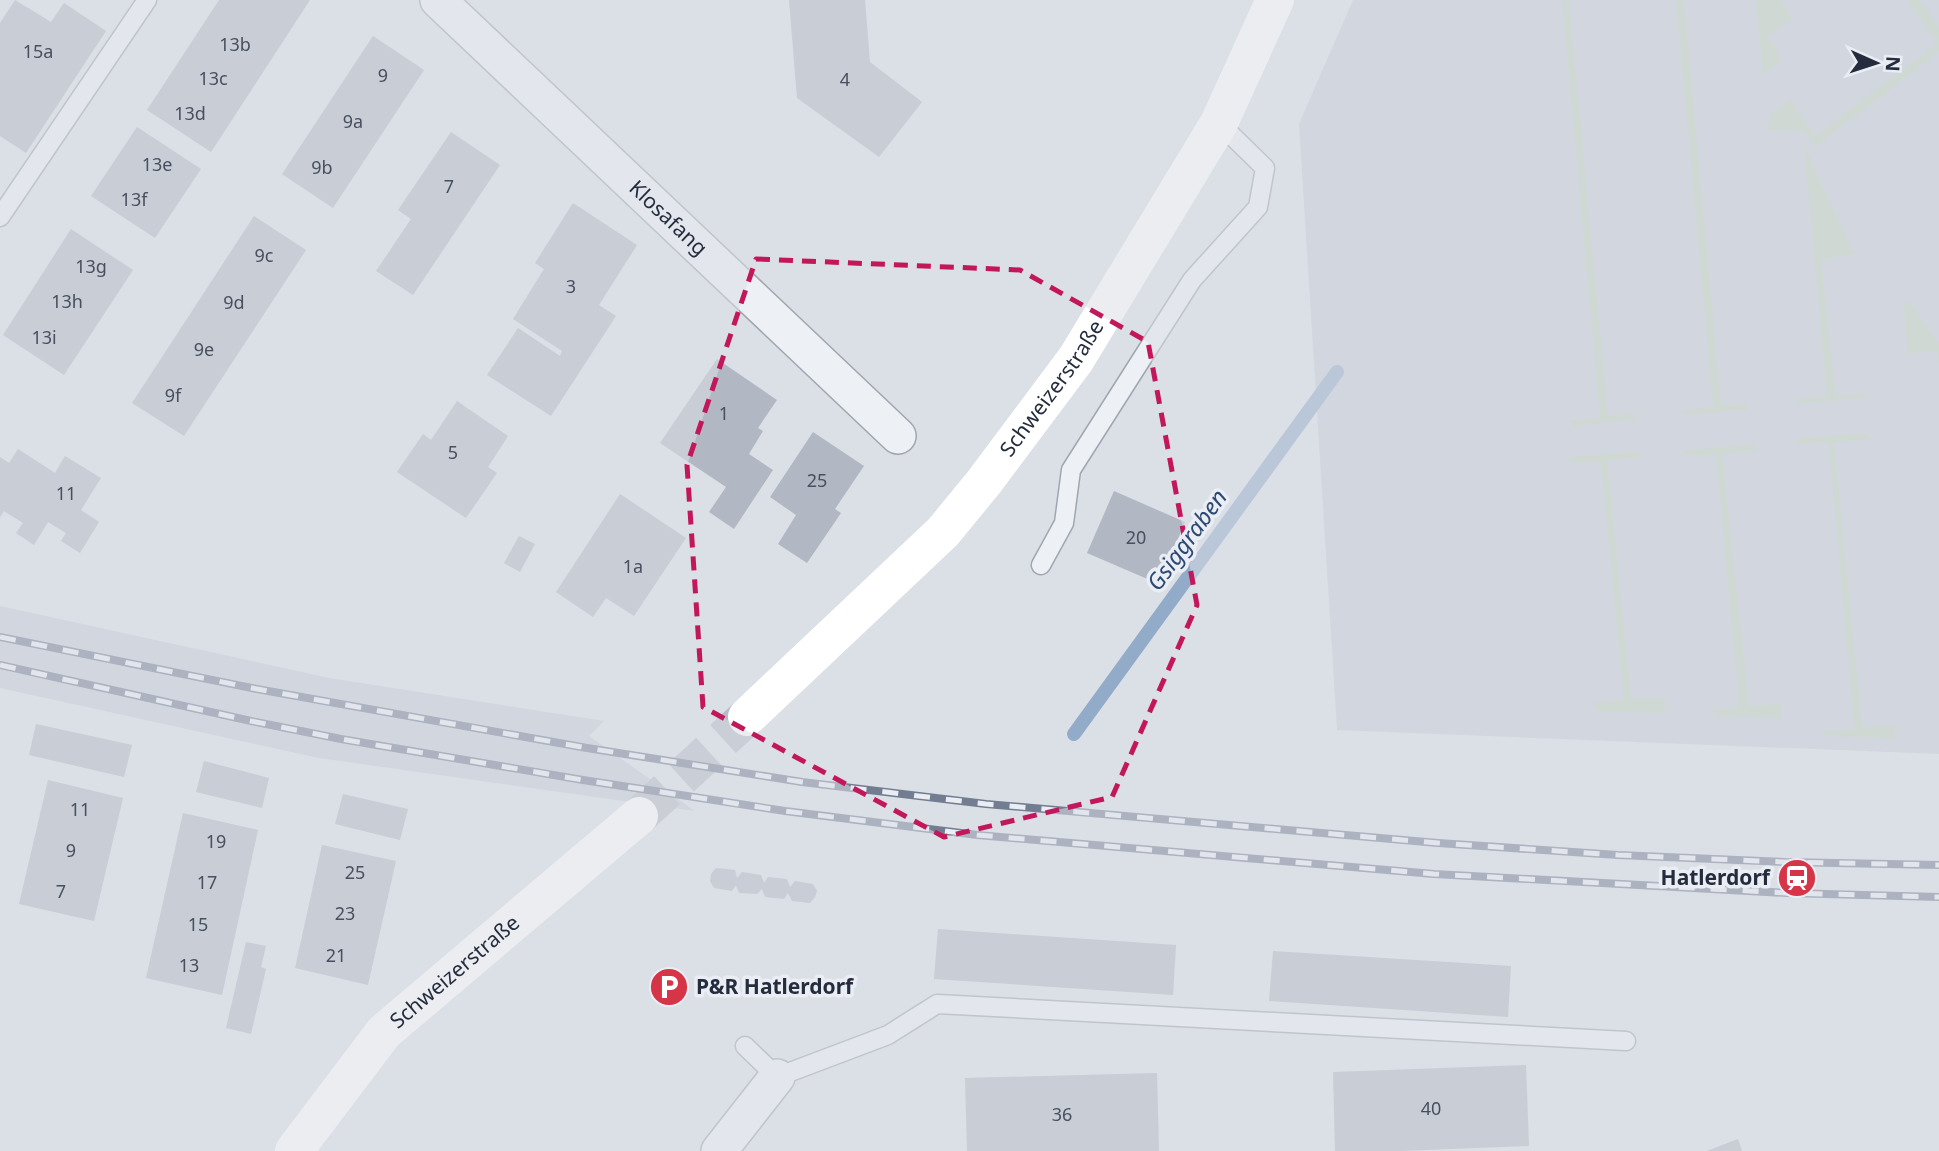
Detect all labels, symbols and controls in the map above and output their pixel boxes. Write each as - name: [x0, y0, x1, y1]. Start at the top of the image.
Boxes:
- north arrow: [1841, 28, 1911, 98]
- house number: 13b: [219, 32, 251, 56]
- house number: 15a: [23, 39, 53, 63]
- text: N: [1880, 55, 1906, 72]
- house number: 9: [378, 63, 388, 87]
- house number: 13c: [198, 66, 228, 90]
- house number: 4: [840, 67, 850, 91]
- house number: 13d: [174, 101, 206, 125]
- house number: 9a: [343, 109, 363, 133]
- house number: 13e: [142, 152, 172, 176]
- house number: 9b: [311, 155, 333, 179]
- house number: 7: [444, 174, 454, 198]
- street label: Klosafang: [624, 174, 714, 261]
- house number: 13f: [121, 187, 148, 211]
- house number: 9c: [255, 243, 274, 267]
- house number: 13g: [75, 254, 107, 278]
- house number: 3: [566, 274, 576, 298]
- house number: 13h: [51, 289, 83, 313]
- house number: 9d: [223, 290, 245, 314]
- street label: Schweizerstraße: [993, 314, 1109, 462]
- house number: 13i: [31, 325, 57, 349]
- house number: 9e: [194, 337, 214, 361]
- house number: 9f: [165, 383, 182, 407]
- house number: 1: [719, 401, 729, 425]
- house number: 5: [448, 440, 458, 464]
- house number: 25: [807, 468, 827, 492]
- house number: 11: [56, 481, 76, 505]
- water label: Gsiggraben: [1139, 482, 1234, 597]
- house number: 20: [1126, 525, 1146, 549]
- house number: 1a: [623, 554, 643, 578]
- house number: 11: [70, 797, 90, 821]
- house number: 19: [206, 829, 226, 853]
- house number: 9: [66, 838, 76, 862]
- station icon: Hatlerdorf: [1776, 857, 1818, 899]
- house number: 25: [345, 860, 365, 884]
- place label: Hatlerdorf: [1661, 863, 1772, 891]
- house number: 17: [197, 870, 217, 894]
- house number: 7: [56, 879, 66, 903]
- house number: 23: [335, 901, 355, 925]
- street label: Schweizerstraße: [383, 908, 525, 1034]
- house number: 15: [188, 912, 208, 936]
- house number: 21: [326, 943, 346, 967]
- house number: 13: [179, 953, 199, 977]
- parking icon: P&R Hatlerdorf: [648, 966, 690, 1008]
- place label: P&R Hatlerdorf: [696, 972, 855, 1000]
- house number: 40: [1421, 1096, 1441, 1120]
- house number: 36: [1052, 1102, 1072, 1126]

